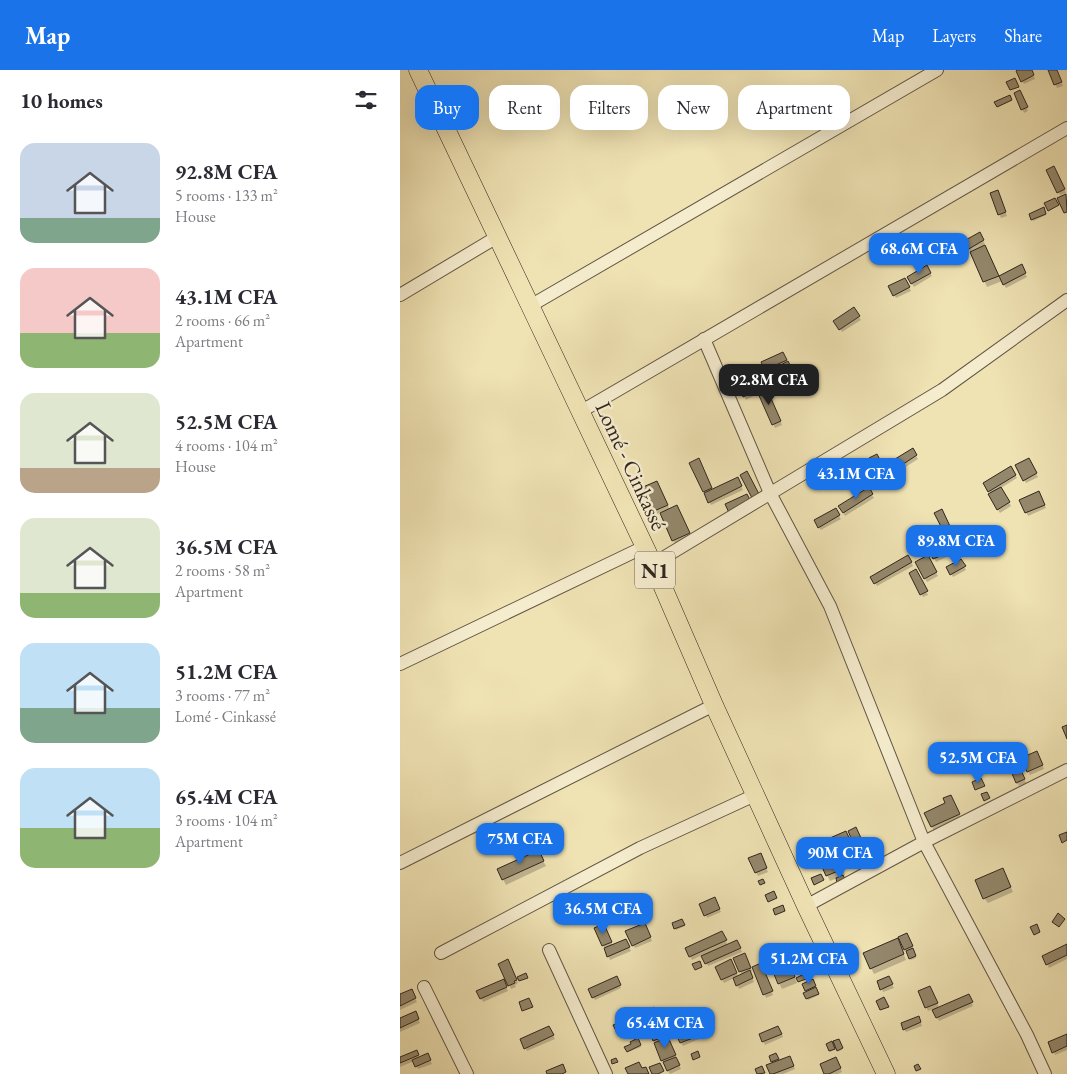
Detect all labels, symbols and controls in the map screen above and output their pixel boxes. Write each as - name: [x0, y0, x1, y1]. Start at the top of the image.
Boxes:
- text: Map: [25, 20, 70, 51]
- text: Map: [872, 24, 904, 47]
- text: Layers: [932, 24, 976, 47]
- text: Share: [1004, 24, 1042, 47]
- chip: Buy: [415, 85, 479, 130]
- chip: Rent: [489, 85, 560, 130]
- chip: Filters: [570, 85, 648, 130]
- chip: New: [658, 85, 728, 130]
- chip: Apartment: [738, 85, 850, 130]
- icon: filters: [352, 86, 380, 114]
- text: 10 homes: [20, 87, 103, 114]
- text: 92.8M CFA: [175, 158, 278, 185]
- icon: home: [60, 163, 120, 223]
- text: 5 rooms · 133 m²: [175, 185, 278, 206]
- text: House: [175, 206, 216, 227]
- pin: 68.6M CFA: [862, 232, 976, 275]
- text: 68.6M CFA: [880, 238, 958, 259]
- text: 43.1M CFA: [175, 283, 278, 310]
- icon: home: [60, 288, 120, 348]
- text: 2 rooms · 66 m²: [175, 310, 270, 331]
- text: Apartment: [175, 331, 243, 352]
- pin: 92.8M CFA: [712, 364, 826, 406]
- text: 92.8M CFA: [730, 369, 808, 390]
- street label: Lomé - Cinkassé: [589, 397, 674, 535]
- text: 52.5M CFA: [175, 408, 278, 435]
- icon: home: [60, 413, 120, 473]
- text: 4 rooms · 104 m²: [175, 435, 278, 456]
- text: House: [175, 456, 216, 477]
- pin: 43.1M CFA: [799, 458, 913, 500]
- text: 43.1M CFA: [817, 463, 895, 484]
- pin: 89.8M CFA: [899, 524, 1013, 567]
- text: 89.8M CFA: [917, 530, 995, 551]
- text: 36.5M CFA: [175, 533, 278, 560]
- icon: home: [60, 538, 120, 598]
- road number: N1: [635, 552, 675, 588]
- text: 2 rooms · 58 m²: [175, 560, 270, 581]
- text: Apartment: [175, 581, 243, 602]
- text: 51.2M CFA: [175, 658, 278, 685]
- icon: home: [60, 663, 120, 723]
- text: 3 rooms · 77 m²: [175, 685, 270, 706]
- text: Lomé - Cinkassé: [175, 706, 276, 727]
- pin: 52.5M CFA: [921, 742, 1035, 784]
- text: 52.5M CFA: [939, 747, 1017, 768]
- text: 65.4M CFA: [175, 783, 278, 810]
- icon: home: [60, 788, 120, 848]
- text: 3 rooms · 104 m²: [175, 810, 278, 831]
- pin: 75M CFA: [474, 822, 566, 865]
- text: 75M CFA: [487, 828, 553, 849]
- text: Apartment: [175, 831, 243, 852]
- pin: 90M CFA: [794, 836, 886, 879]
- text: 90M CFA: [807, 842, 873, 863]
- pin: 36.5M CFA: [546, 892, 660, 935]
- text: 36.5M CFA: [564, 898, 642, 919]
- pin: 51.2M CFA: [752, 942, 866, 985]
- text: 51.2M CFA: [770, 948, 848, 969]
- pin: 65.4M CFA: [608, 1006, 722, 1049]
- text: 65.4M CFA: [626, 1012, 704, 1033]

